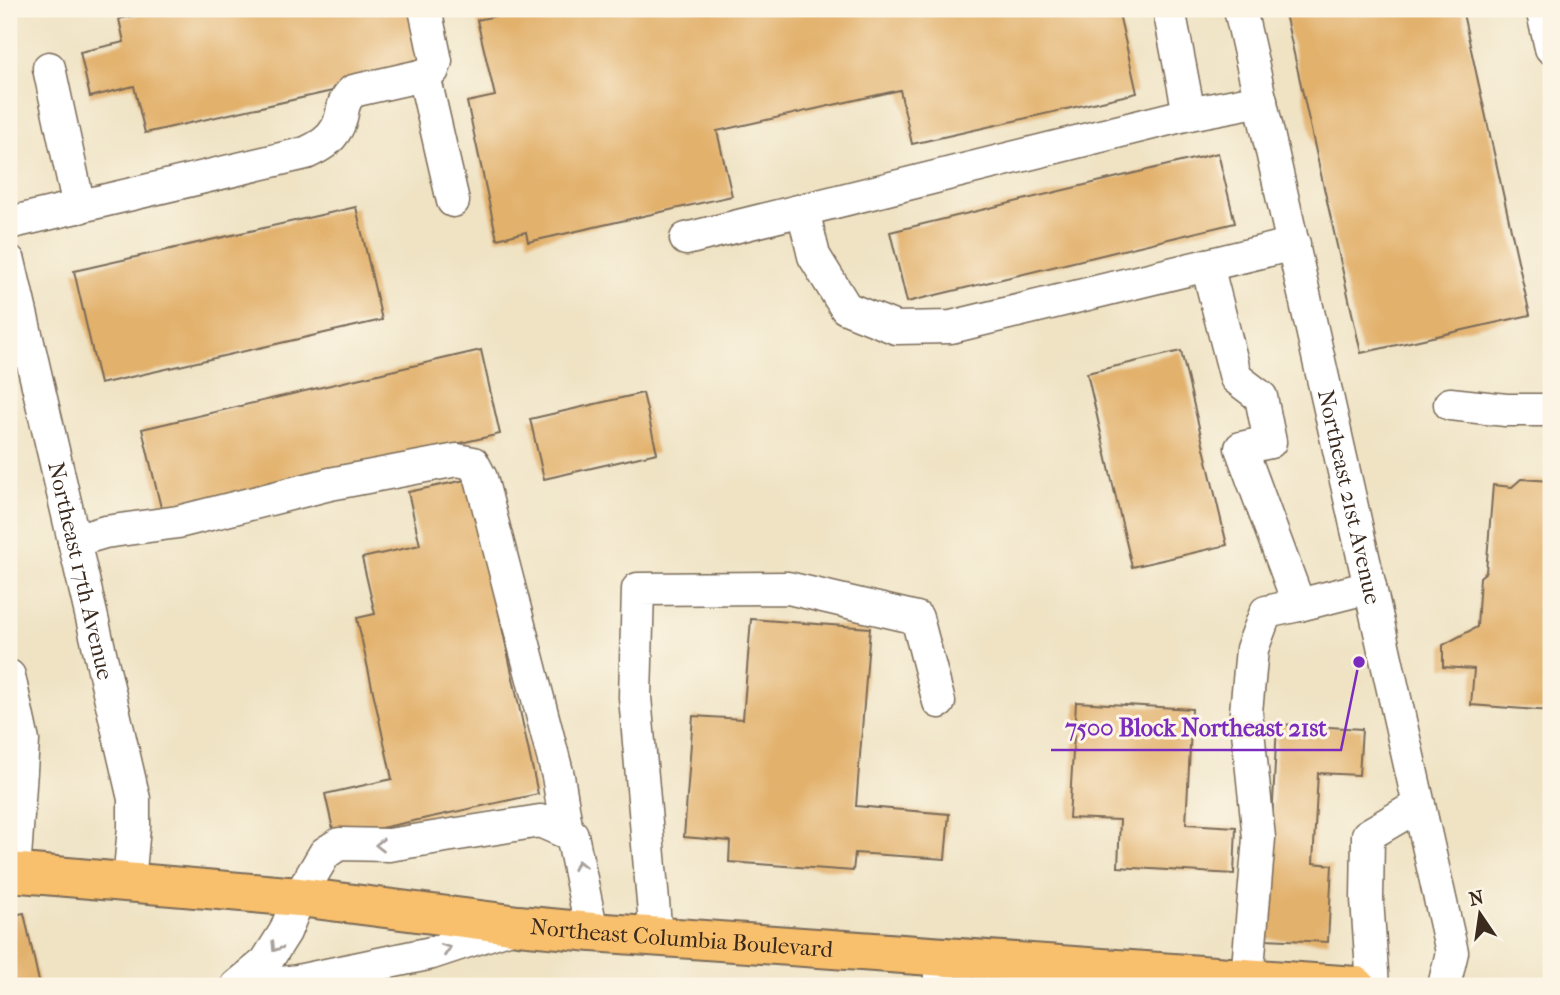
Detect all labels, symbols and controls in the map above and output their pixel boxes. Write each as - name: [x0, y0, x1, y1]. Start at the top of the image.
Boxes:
- street label: Northeast 21st Avenue: [1312, 387, 1387, 607]
- street label: Northeast 17th Avenue: [43, 459, 119, 682]
- callout: 7500 Block Northeast 21st: [1051, 705, 1341, 750]
- text: 7500 Block Northeast 21st: [1064, 714, 1327, 742]
- one-way arrow: [375, 837, 386, 852]
- one-way arrow: [572, 859, 587, 871]
- north arrow: [1444, 880, 1514, 950]
- text: N: [1467, 886, 1486, 911]
- street label: Northeast Columbia Boulevard: [529, 913, 834, 963]
- one-way arrow: [271, 939, 284, 952]
- one-way arrow: [439, 942, 451, 957]

